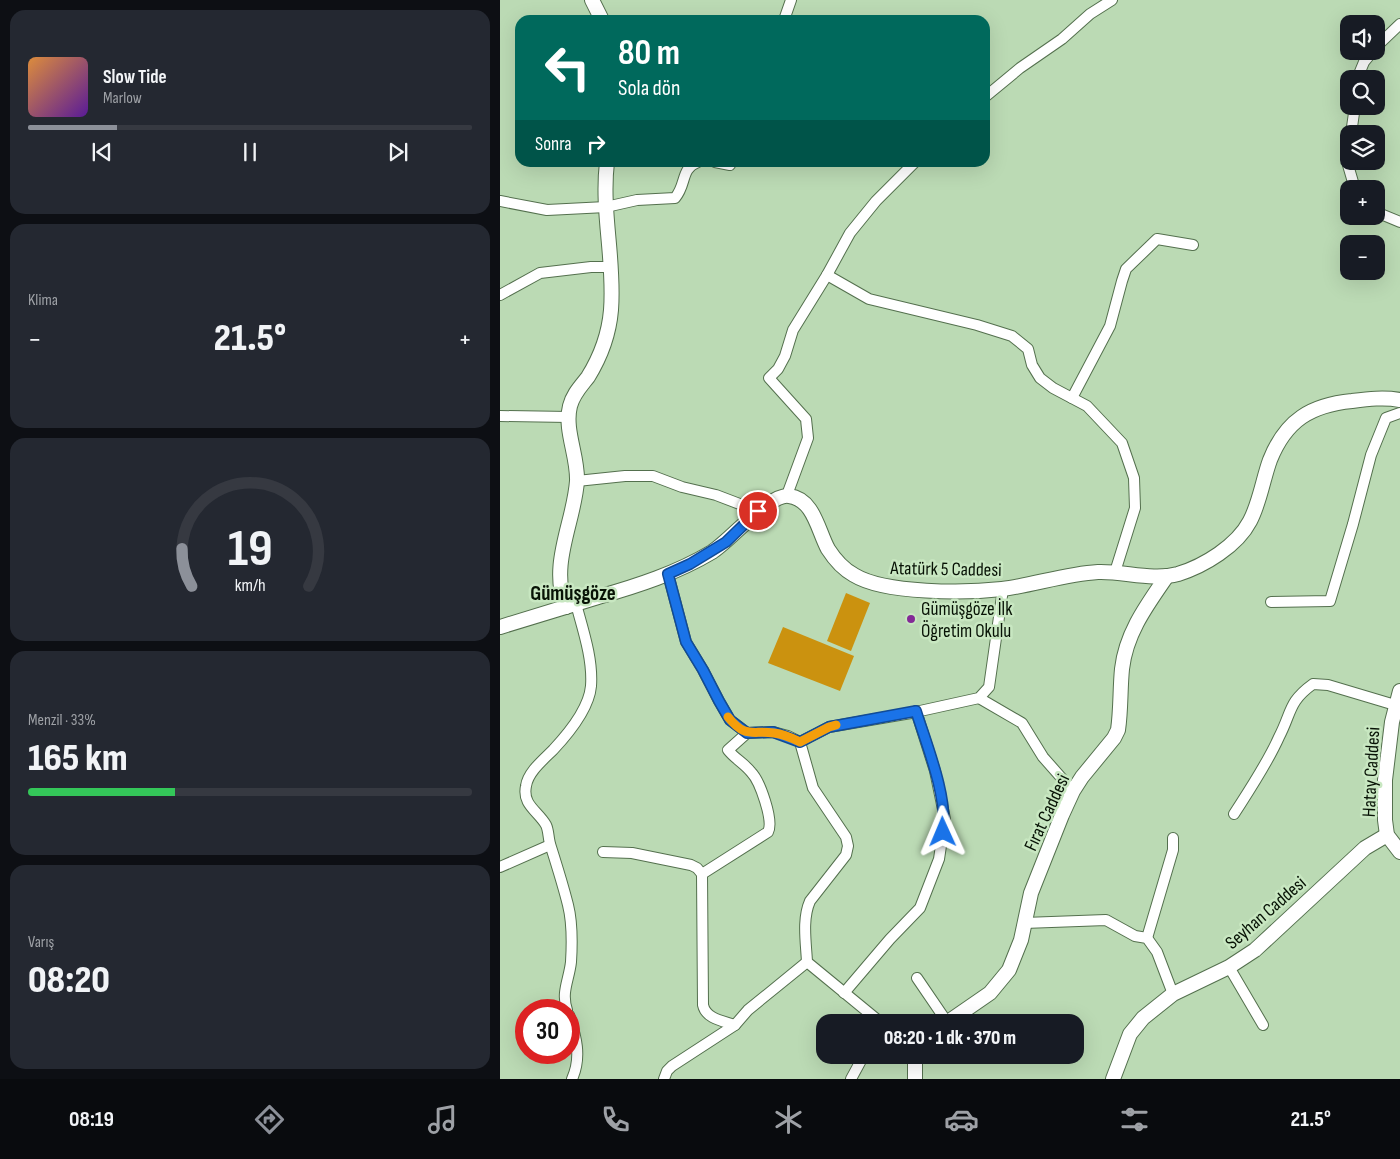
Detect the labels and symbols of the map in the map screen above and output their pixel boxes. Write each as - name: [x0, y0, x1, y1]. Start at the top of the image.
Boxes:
- pin: [737, 490, 779, 532]
- street label: Atatürk 5 Caddesi: [889, 557, 1002, 582]
- district label: Gümüşgöze: [530, 581, 616, 606]
- place label: Gümüşgöze İlk Öğretim Okulu: [921, 598, 1013, 643]
- marker: Gümüşgöze İlk Öğretim Okulu: [905, 613, 917, 625]
- street label: Hatay Caddesi: [1358, 726, 1385, 818]
- street label: Fırat Caddesi: [1020, 771, 1075, 855]
- position arrow: [916, 805, 968, 857]
- street label: Seyhan Caddesi: [1221, 872, 1311, 954]
- speed limit sign: 30: [515, 999, 580, 1064]

